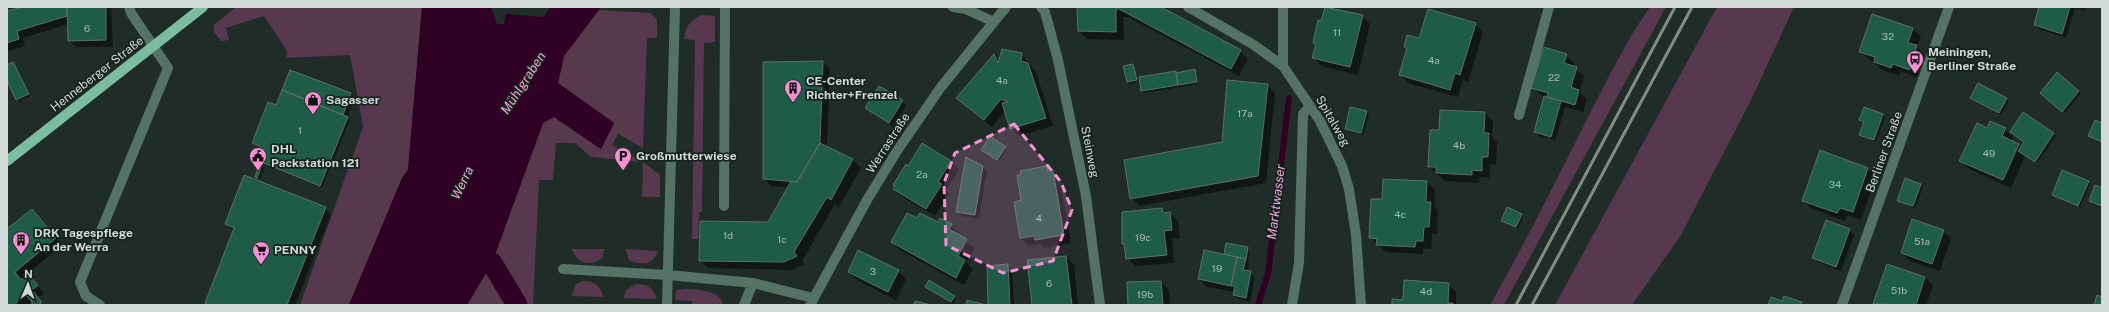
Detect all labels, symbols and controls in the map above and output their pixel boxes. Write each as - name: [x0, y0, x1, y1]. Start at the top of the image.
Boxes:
- house number: 6: [84, 22, 90, 34]
- house number: 11: [1333, 26, 1341, 38]
- house number: 32: [1882, 30, 1894, 42]
- street label: Henneberger Straße: [48, 33, 146, 115]
- place label: Meiningen, Berliner Straße: [1928, 45, 2016, 73]
- water label: Mühlgraben: [497, 49, 549, 117]
- bus stop icon: Meiningen, Berliner Straße: [1905, 49, 1925, 74]
- house number: 4a: [1428, 54, 1440, 66]
- house number: 22: [1548, 71, 1560, 83]
- place label: CE-Center Richter+Frenzel: [806, 74, 898, 102]
- house number: 4a: [996, 74, 1008, 86]
- building icon: CE-Center Richter+Frenzel: [783, 78, 803, 103]
- shop icon: Sagasser: [303, 90, 323, 115]
- place label: Sagasser: [326, 93, 380, 107]
- street label: Spitalweg: [1313, 93, 1353, 149]
- house number: 17a: [1237, 107, 1253, 119]
- street label: Berliner Straße: [1863, 109, 1905, 194]
- street label: Werrastraße: [863, 110, 913, 176]
- house number: 1: [298, 124, 302, 136]
- street label: Steinweg: [1078, 125, 1102, 179]
- house number: 4b: [1453, 139, 1465, 151]
- place label: DHL Packstation 121: [271, 142, 359, 170]
- public building icon: DHL Packstation 121: [248, 146, 268, 171]
- parking icon: Großmutterwiese: [613, 146, 633, 171]
- house number: 49: [1983, 147, 1995, 159]
- place label: Großmutterwiese: [636, 149, 737, 163]
- water label: Werra: [448, 164, 476, 202]
- water label: Marktwasser: [1264, 164, 1288, 240]
- house number: 2a: [916, 168, 928, 180]
- house number: 34: [1829, 178, 1841, 190]
- house number: 4c: [1394, 208, 1406, 220]
- house number: 4: [1036, 212, 1042, 224]
- place label: DRK Tagespflege An der Werra: [34, 226, 133, 254]
- house number: 1d: [723, 229, 733, 241]
- building icon: DRK Tagespflege An der Werra: [11, 230, 31, 255]
- house number: 19c: [1135, 231, 1151, 243]
- house number: 1c: [777, 233, 787, 245]
- house number: 51a: [1914, 235, 1930, 247]
- supermarket icon: PENNY: [251, 240, 271, 265]
- place label: PENNY: [274, 243, 316, 257]
- house number: 19: [1212, 262, 1222, 274]
- north arrow: [8, 264, 48, 304]
- house number: 3: [870, 265, 876, 277]
- text: N: [24, 268, 33, 280]
- house number: 6: [1046, 277, 1052, 289]
- house number: 51b: [1891, 284, 1907, 296]
- house number: 4d: [1420, 285, 1432, 297]
- house number: 19b: [1137, 288, 1153, 300]

